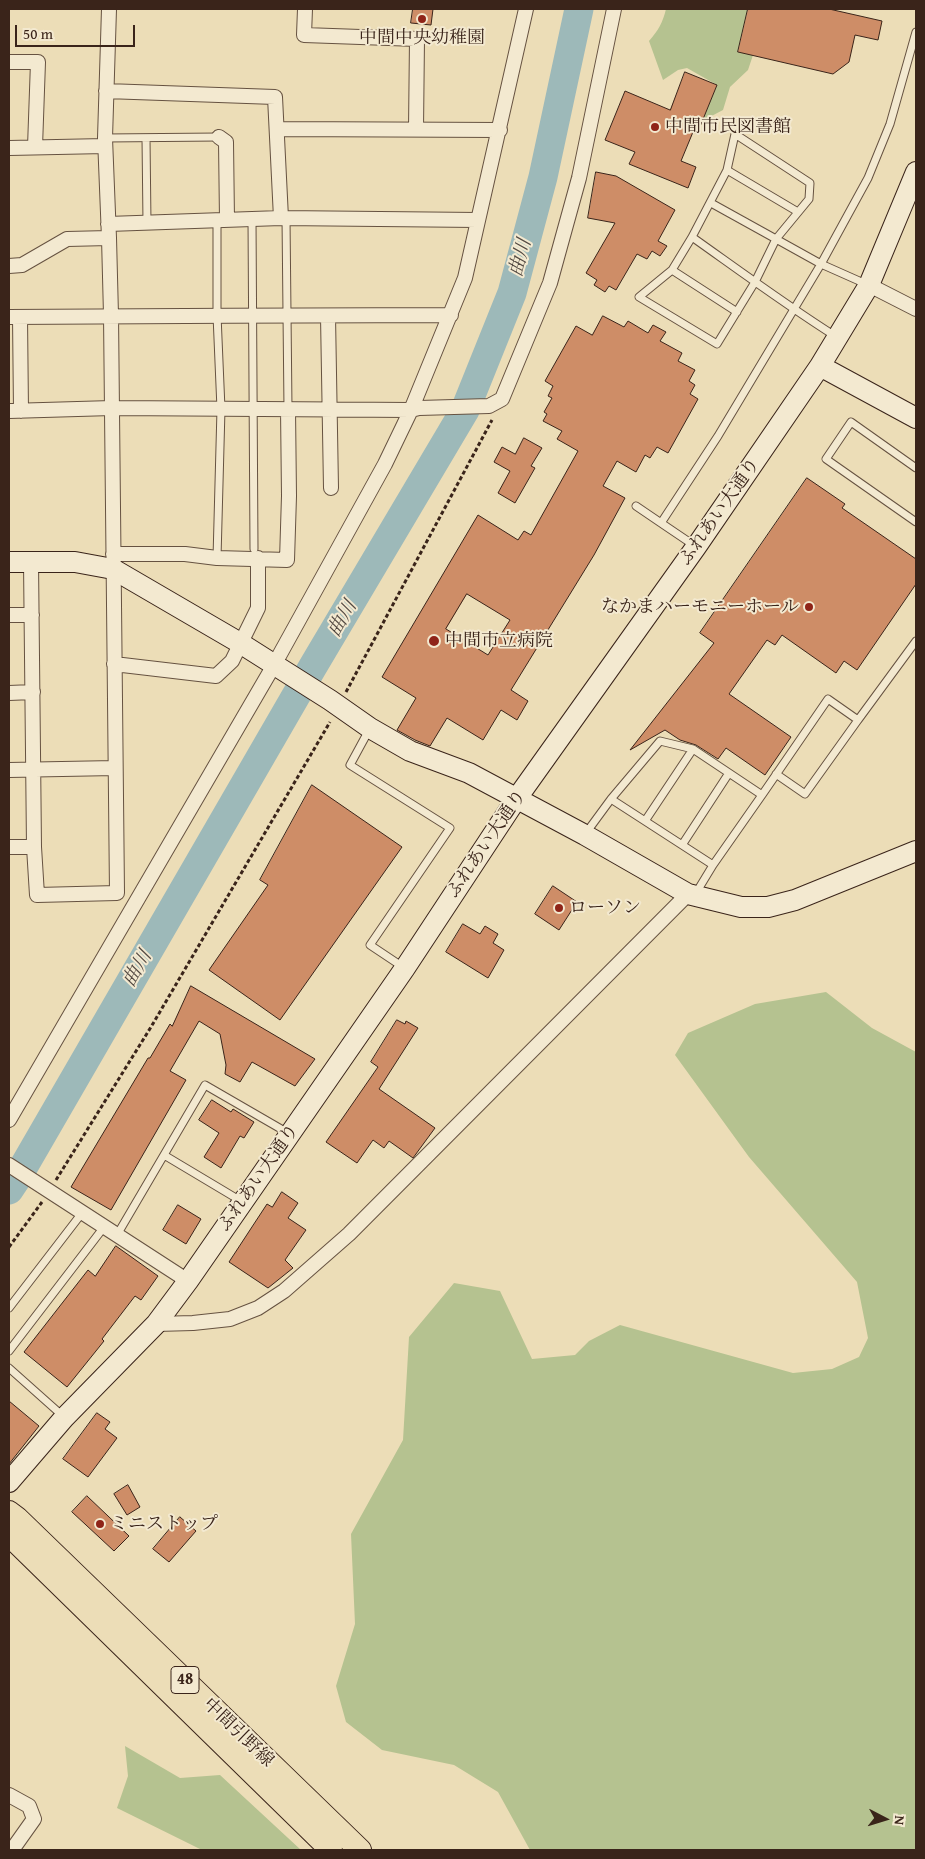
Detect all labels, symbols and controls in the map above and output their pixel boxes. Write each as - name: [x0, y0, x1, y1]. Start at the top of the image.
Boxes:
- marker: 中間中央幼稚園: [416, 13, 428, 25]
- scale bar: [18, 15, 138, 47]
- text: 50 m: [23, 23, 53, 44]
- place label: 中間中央幼稚園: [359, 27, 485, 49]
- place label: 中間市民図書館: [665, 116, 791, 138]
- marker: 中間市民図書館: [649, 121, 661, 133]
- water label: 曲川: [505, 237, 537, 279]
- street label: ふれあい大通り: [675, 454, 765, 570]
- place label: なかまハーモニーホール: [601, 596, 799, 618]
- water label: 曲川: [324, 597, 362, 641]
- marker: なかまハーモニーホール: [803, 601, 815, 613]
- place label: 中間市立病院: [445, 630, 553, 652]
- marker: 中間市立病院: [427, 634, 441, 648]
- street label: ふれあい大通り: [443, 786, 531, 902]
- place label: ローソン: [569, 897, 641, 919]
- marker: ローソン: [553, 902, 565, 914]
- water label: 曲川: [119, 947, 157, 991]
- street label: ふれあい大通り: [214, 1120, 304, 1236]
- place label: ミニストップ: [110, 1513, 218, 1535]
- marker: ミニストップ: [94, 1518, 106, 1530]
- road number: 48: [171, 1666, 199, 1694]
- street label: 中間引野線: [198, 1694, 278, 1772]
- north arrow: [860, 1794, 910, 1844]
- text: N: [890, 1815, 910, 1826]

